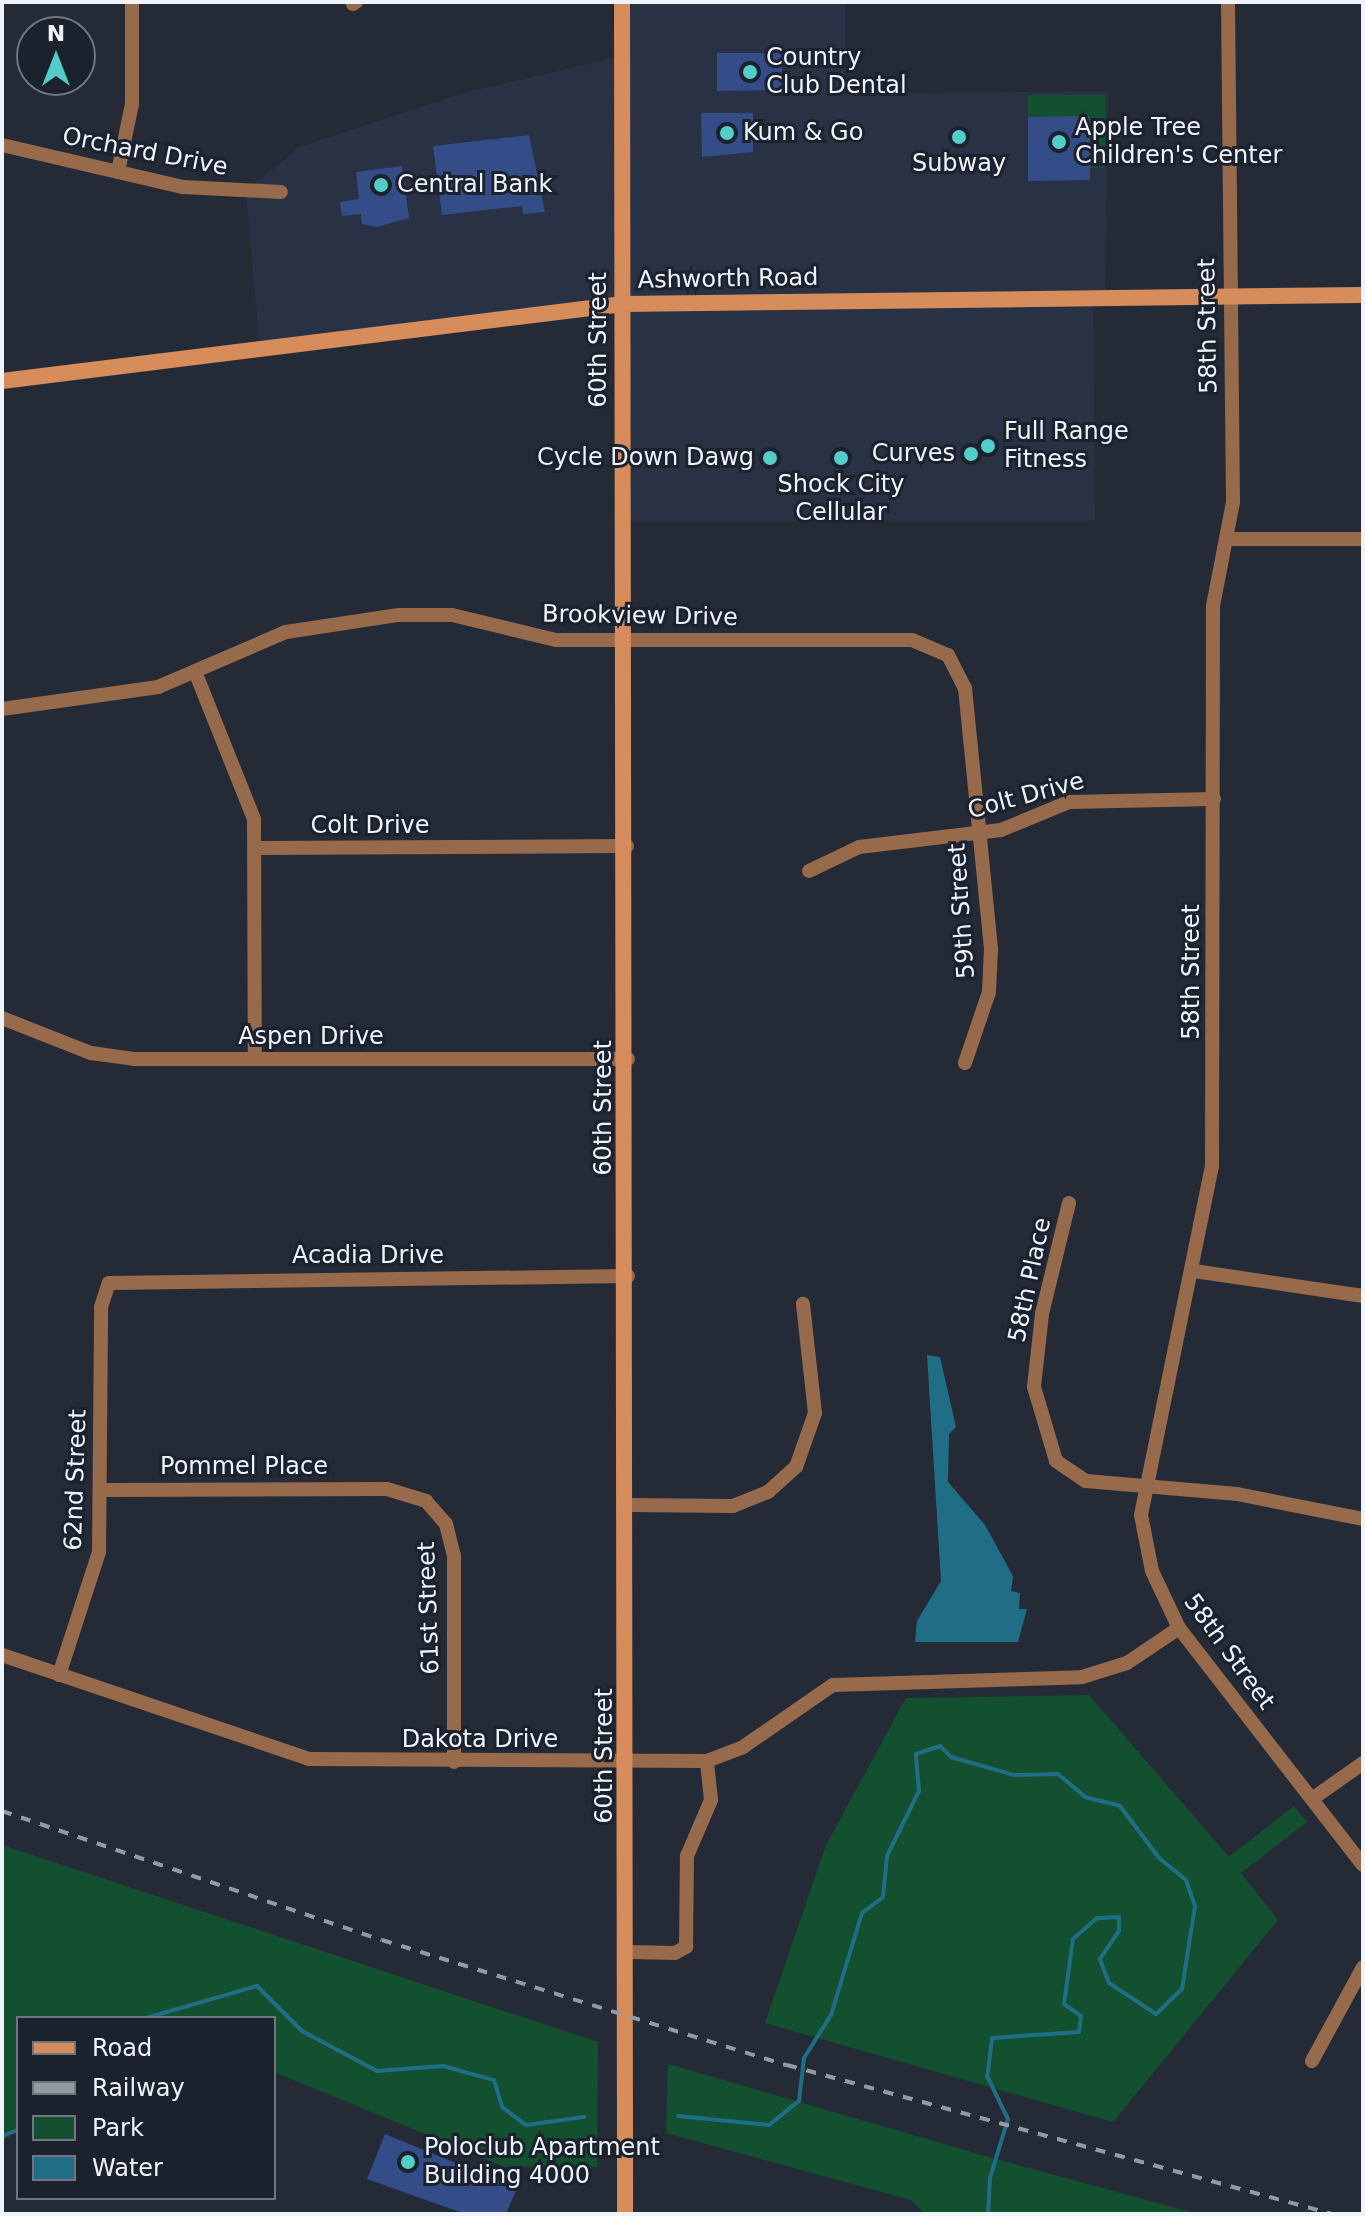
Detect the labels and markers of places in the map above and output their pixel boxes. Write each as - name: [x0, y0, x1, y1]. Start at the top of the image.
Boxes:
- place label: Country Club Dental: [766, 44, 907, 100]
- marker: Country Club Dental: [741, 63, 759, 81]
- place label: Apple Tree Children's Center: [1075, 114, 1282, 170]
- place label: Kum & Go: [743, 119, 863, 147]
- marker: Kum & Go: [718, 124, 736, 142]
- marker: Subway: [950, 128, 968, 146]
- marker: Apple Tree Children's Center: [1050, 133, 1068, 151]
- place label: Subway: [912, 150, 1006, 178]
- place label: Central Bank: [397, 171, 552, 199]
- marker: Central Bank: [372, 176, 390, 194]
- place label: Full Range Fitness: [1004, 418, 1129, 474]
- marker: Full Range Fitness: [979, 437, 997, 455]
- place label: Curves: [872, 440, 955, 468]
- place label: Cycle Down Dawg: [537, 444, 754, 472]
- marker: Curves: [962, 445, 980, 463]
- marker: Cycle Down Dawg: [761, 449, 779, 467]
- marker: Shock City Cellular: [832, 449, 850, 467]
- place label: Shock City Cellular: [778, 471, 904, 527]
- place label: Poloclub Apartment Building 4000: [424, 2134, 660, 2190]
- marker: Poloclub Apartment Building 4000: [399, 2153, 417, 2171]

